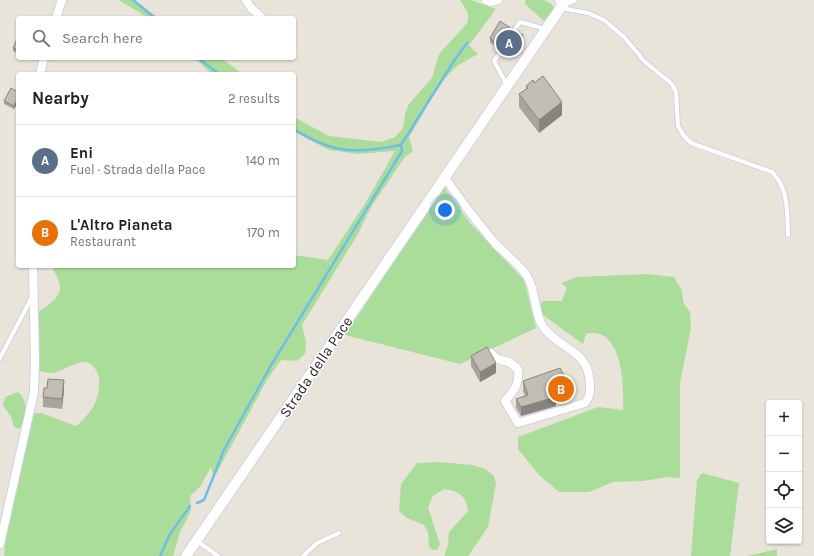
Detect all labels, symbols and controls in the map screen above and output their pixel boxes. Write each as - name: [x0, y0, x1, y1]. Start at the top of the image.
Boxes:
- search box: [16, 16, 296, 60]
- icon: search: [30, 27, 52, 49]
- pin: A: [496, 28, 522, 58]
- text: Search here: [62, 29, 143, 47]
- text: Nearby: [32, 88, 89, 108]
- text: 2 results: [228, 91, 280, 106]
- text: Eni: [70, 144, 93, 162]
- text: A: [41, 153, 49, 168]
- text: 140 m: [245, 153, 280, 168]
- text: Fuel · Strada della Pace: [70, 162, 205, 177]
- your location: [435, 200, 455, 220]
- text: L'Altro Pianeta: [70, 216, 173, 234]
- text: B: [41, 225, 49, 240]
- text: 170 m: [247, 225, 280, 240]
- text: Restaurant: [70, 234, 136, 249]
- street label: Strada della Pace: [276, 313, 356, 421]
- pin: B: [548, 374, 574, 404]
- map controls: [766, 400, 802, 544]
- button: +: [766, 400, 802, 436]
- button: −: [766, 436, 802, 472]
- button: locate: [766, 472, 802, 508]
- button: layers: [766, 508, 802, 544]

